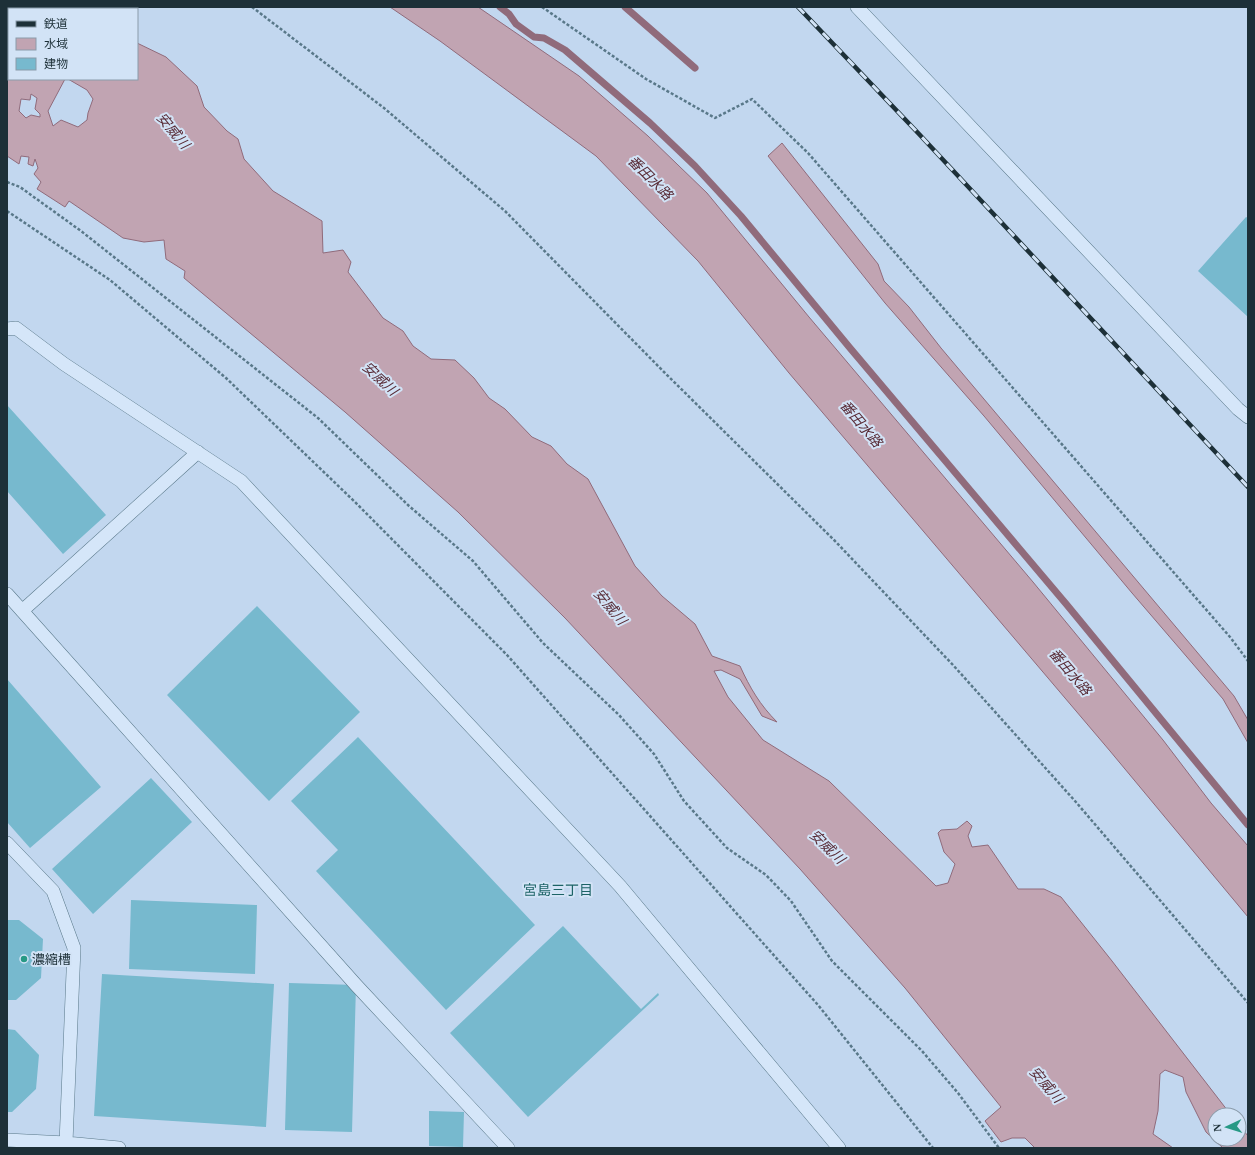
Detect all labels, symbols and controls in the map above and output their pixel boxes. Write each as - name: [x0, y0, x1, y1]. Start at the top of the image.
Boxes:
- legend: [8, 8, 138, 80]
- text: 鉄道: [44, 17, 68, 31]
- text: 水域: [44, 37, 68, 51]
- text: 建物: [44, 57, 68, 71]
- water label: 安威川: [154, 110, 194, 153]
- water label: 番田水路: [625, 153, 676, 204]
- water label: 安威川: [360, 359, 402, 400]
- water label: 番田水路: [837, 398, 885, 451]
- water label: 安威川: [591, 586, 631, 629]
- water label: 番田水路: [1046, 646, 1094, 699]
- water label: 安威川: [807, 827, 849, 868]
- district label: 宮島三丁目: [523, 883, 593, 898]
- place label: 濃縮槽: [32, 952, 71, 967]
- marker: 濃縮槽: [19, 954, 29, 964]
- water label: 安威川: [1027, 1064, 1067, 1107]
- north arrow: [1207, 1107, 1247, 1147]
- text: N: [1211, 1123, 1223, 1132]

